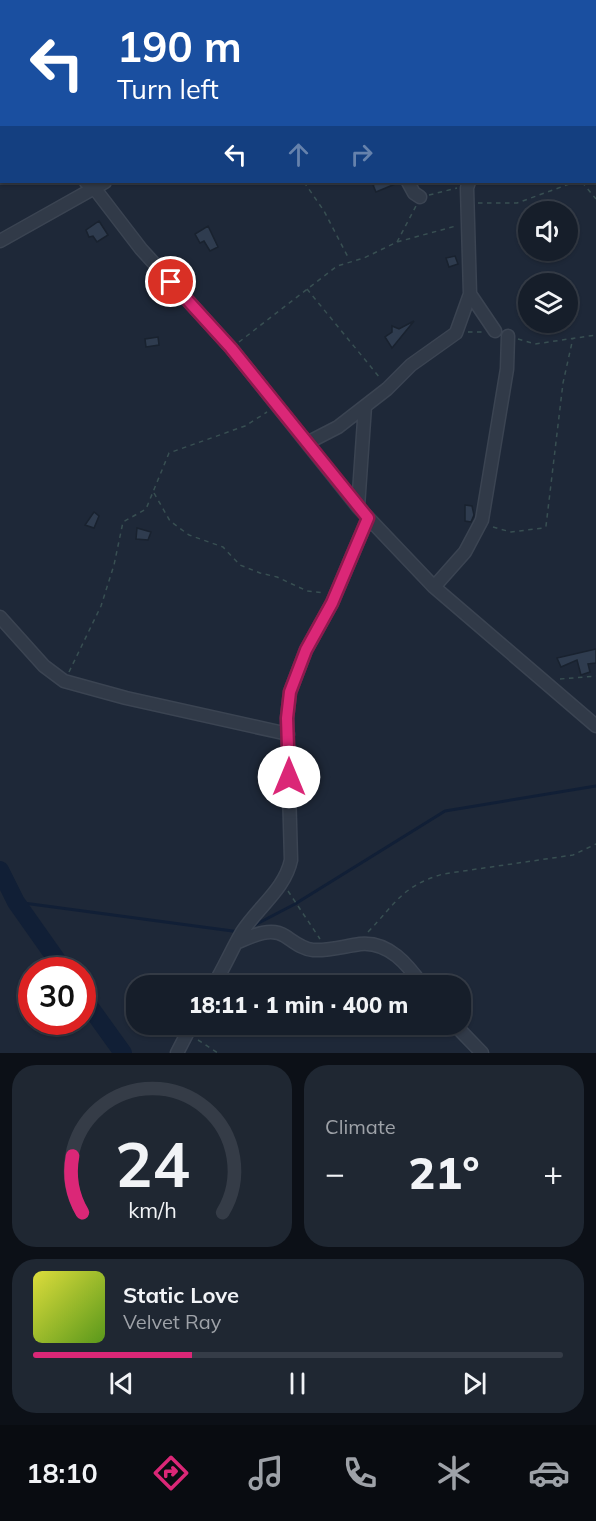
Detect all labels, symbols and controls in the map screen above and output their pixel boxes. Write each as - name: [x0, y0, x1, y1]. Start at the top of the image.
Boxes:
- text: 190 m: [117, 20, 242, 73]
- icon: left: [18, 24, 96, 102]
- text: Turn left: [117, 72, 219, 106]
- icon: left: [219, 138, 252, 171]
- icon: ahead: [282, 138, 315, 171]
- icon: right: [345, 138, 378, 171]
- map controls: [518, 201, 578, 333]
- button: sound: [518, 201, 578, 261]
- pin: [145, 256, 196, 307]
- icon: arrive: [154, 265, 187, 298]
- button: layers: [518, 273, 578, 333]
- position arrow: [257, 745, 321, 809]
- speed limit sign: 30: [18, 957, 96, 1035]
- text: 18:11 · 1 min · 400 m: [189, 991, 408, 1019]
- text: Climate: [325, 1114, 396, 1139]
- text: 24: [115, 1124, 189, 1203]
- text: 21°: [408, 1144, 480, 1200]
- text: −: [325, 1152, 345, 1193]
- text: +: [543, 1152, 563, 1193]
- text: km/h: [128, 1196, 176, 1223]
- text: Static Love: [123, 1281, 239, 1309]
- text: Velvet Ray: [123, 1309, 221, 1334]
- icon: previous: [105, 1367, 138, 1400]
- icon: pause: [281, 1367, 314, 1400]
- icon: next: [458, 1367, 491, 1400]
- icon: directions: [150, 1452, 192, 1494]
- icon: music: [245, 1452, 287, 1494]
- icon: phone: [339, 1452, 381, 1494]
- icon: climate: [433, 1452, 475, 1494]
- icon: car: [528, 1452, 570, 1494]
- text: 18:10: [26, 1456, 98, 1490]

